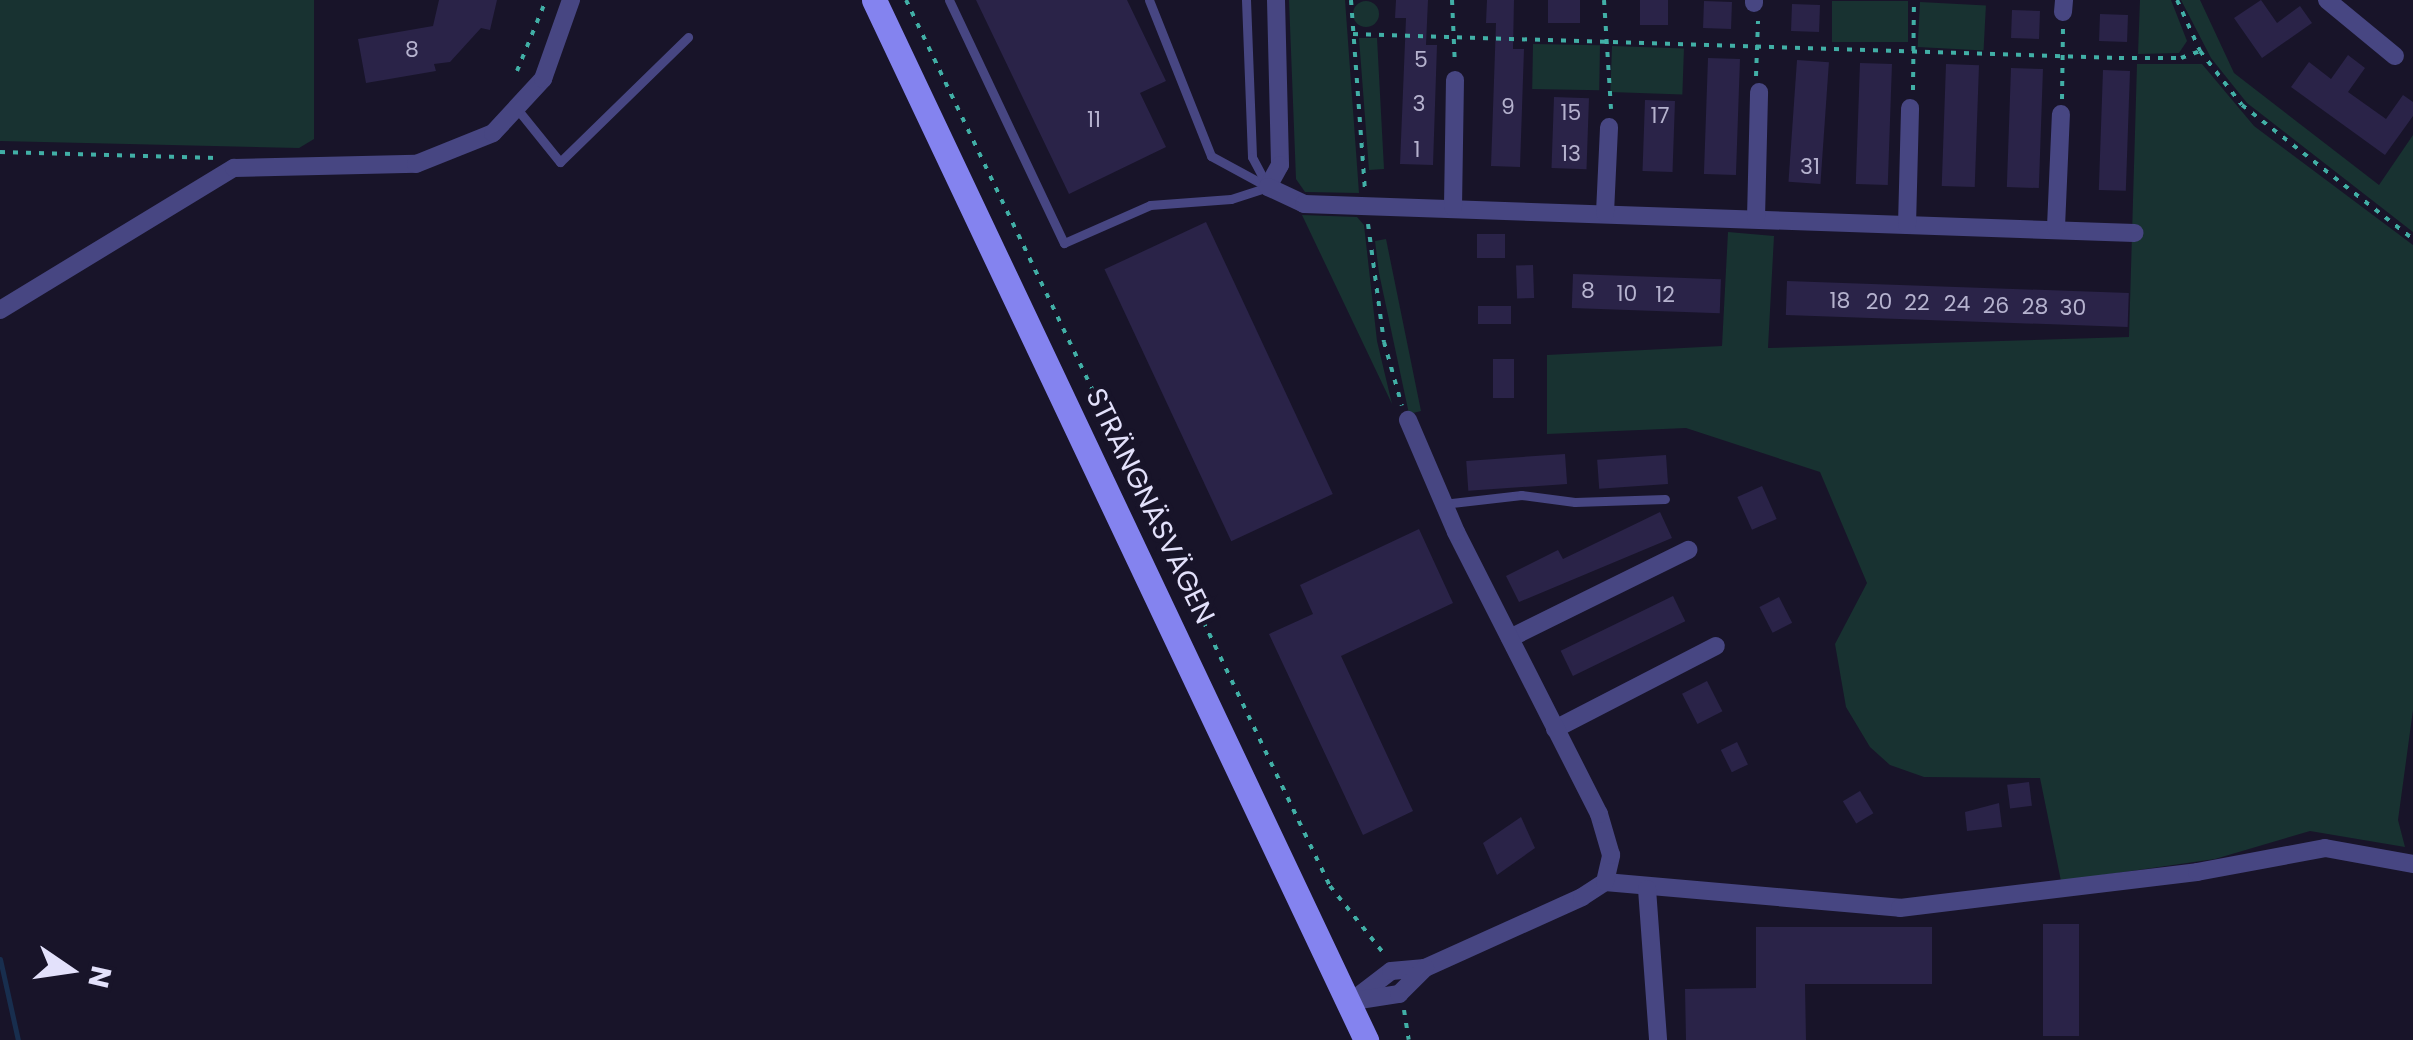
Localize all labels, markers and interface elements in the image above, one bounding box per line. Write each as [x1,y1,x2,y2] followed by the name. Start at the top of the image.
[405,37,419,63] house number: 8
[1414,47,1428,73] house number: 5
[1413,91,1425,117] house number: 3
[1501,94,1515,120] house number: 9
[1561,100,1581,126] house number: 15
[1650,103,1670,129] house number: 17
[1087,107,1101,133] house number: 11
[1413,137,1421,163] house number: 1
[1561,141,1581,167] house number: 13
[1800,154,1820,180] house number: 31
[1581,278,1595,304] house number: 8
[1617,281,1637,307] house number: 10
[1655,282,1675,308] house number: 12
[1830,288,1850,314] house number: 18
[1866,289,1892,315] house number: 20
[1904,290,1930,316] house number: 22
[1944,291,1970,317] house number: 24
[1983,293,2009,319] house number: 26
[2022,294,2048,320] house number: 28
[2060,295,2086,321] house number: 30
[1078,383,1222,629] street label: STRÄNGNÄSVÄGEN
[20,920,120,1020] north arrow
[78,962,121,992] text: N

